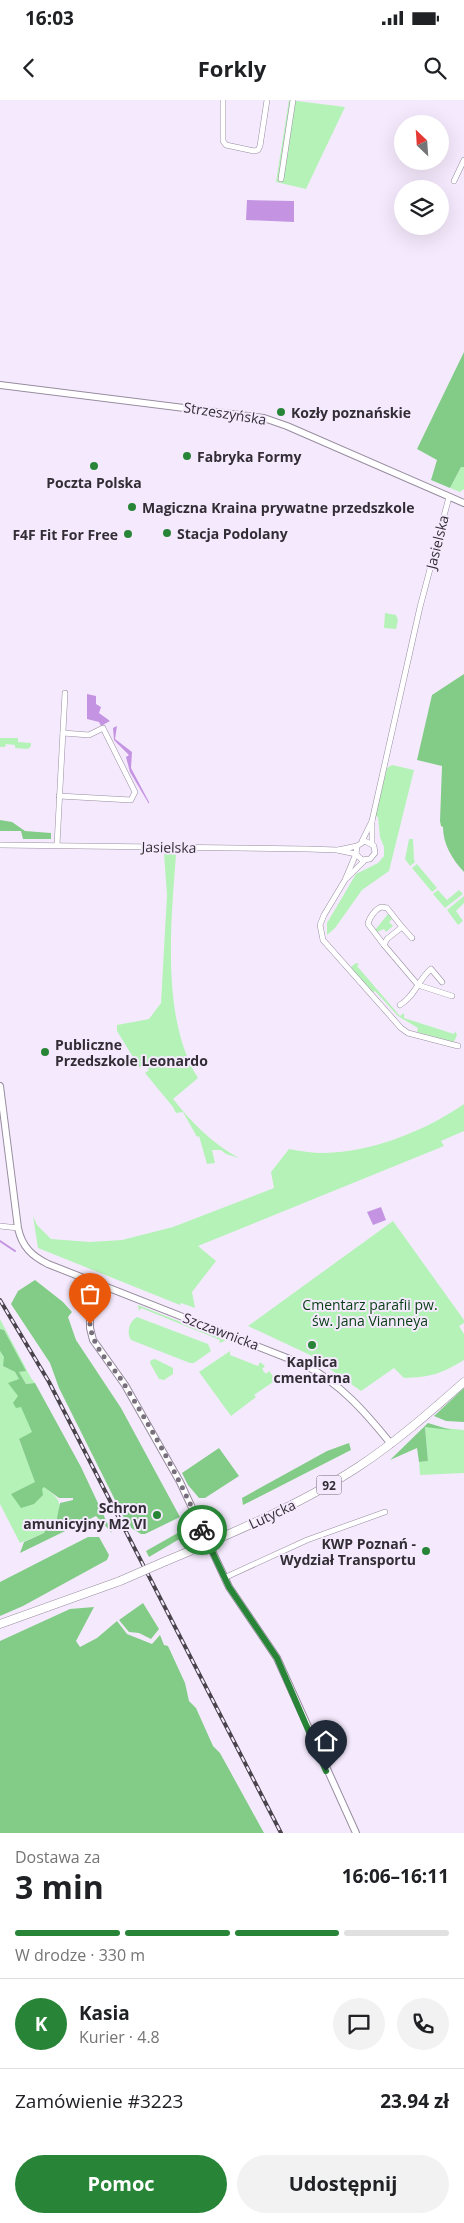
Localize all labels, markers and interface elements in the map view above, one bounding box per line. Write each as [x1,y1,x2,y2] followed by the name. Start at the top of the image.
[25,5,74,31] text: 16:03
[198,53,266,83] text: Forkly
[15,54,43,82] icon: back
[421,54,449,82] icon: search
[394,115,449,170] north arrow
[394,115,449,235] map controls
[394,180,449,235] button: layers
[182,397,268,429] street label: Strzeszyńska
[291,403,411,422] place label: Kozły poznańskie
[275,406,287,418] marker: Kozły poznańskie
[197,447,302,466] place label: Fabryka Formy
[181,450,193,462] marker: Fabryka Formy
[88,460,100,472] marker: Poczta Polska
[46,473,142,492] place label: Poczta Polska
[142,498,415,517] place label: Magiczna Kraina prywatne przedszkole
[126,501,138,513] marker: Magiczna Kraina prywatne przedszkole
[421,513,453,573] street label: Jasielska
[177,524,288,543] place label: Stacja Podolany
[12,525,118,544] place label: F4F Fit For Free
[161,527,173,539] marker: Stacja Podolany
[122,528,134,540] marker: F4F Fit For Free
[139,837,197,857] street label: Jasielska
[55,1035,208,1070] place label: Publiczne Przedszkole Leonardo
[39,1046,51,1058] marker: Publiczne Przedszkole Leonardo
[69,1273,111,1324] pin
[76,1280,104,1308] icon: bag
[302,1295,438,1330] park label: Cmentarz parafii pw. św. Jana Vianneya
[180,1308,262,1354] street label: Szczawnicka
[306,1339,318,1351] marker: Kaplica cmentarna
[274,1352,350,1387] place label: Kaplica cmentarna
[316,1476,342,1494] road number: 92
[245,1495,299,1533] street label: Lutycka
[23,1498,147,1533] place label: Schron amunicyjny M2 VI
[177,1505,227,1555] courier
[151,1509,163,1521] marker: Schron amunicyjny M2 VI
[188,1516,216,1544] icon: bike
[280,1534,416,1569] place label: KWP Poznań - Wydział Transportu
[420,1545,432,1557] marker: KWP Poznań - Wydział Transportu
[305,1720,347,1771] pin
[312,1727,340,1755] icon: home
[15,1846,100,1868] text: Dostawa za
[342,1863,449,1889] text: 16:06–16:11
[15,1865,104,1908] text: 3 min
[15,1944,145,1966] text: W drodze · 330 m
[333,1998,385,2050] button: chat
[397,1998,449,2050] button: phone
[79,2000,130,2026] text: Kasia
[35,2011,47,2037] text: K
[79,2026,160,2048] text: Kurier · 4.8
[15,2088,183,2114] text: Zamówienie #3223
[380,2088,449,2114] text: 23.94 zł
[15,2155,227,2213] button: Pomoc
[237,2155,449,2213] button: Udostępnij

